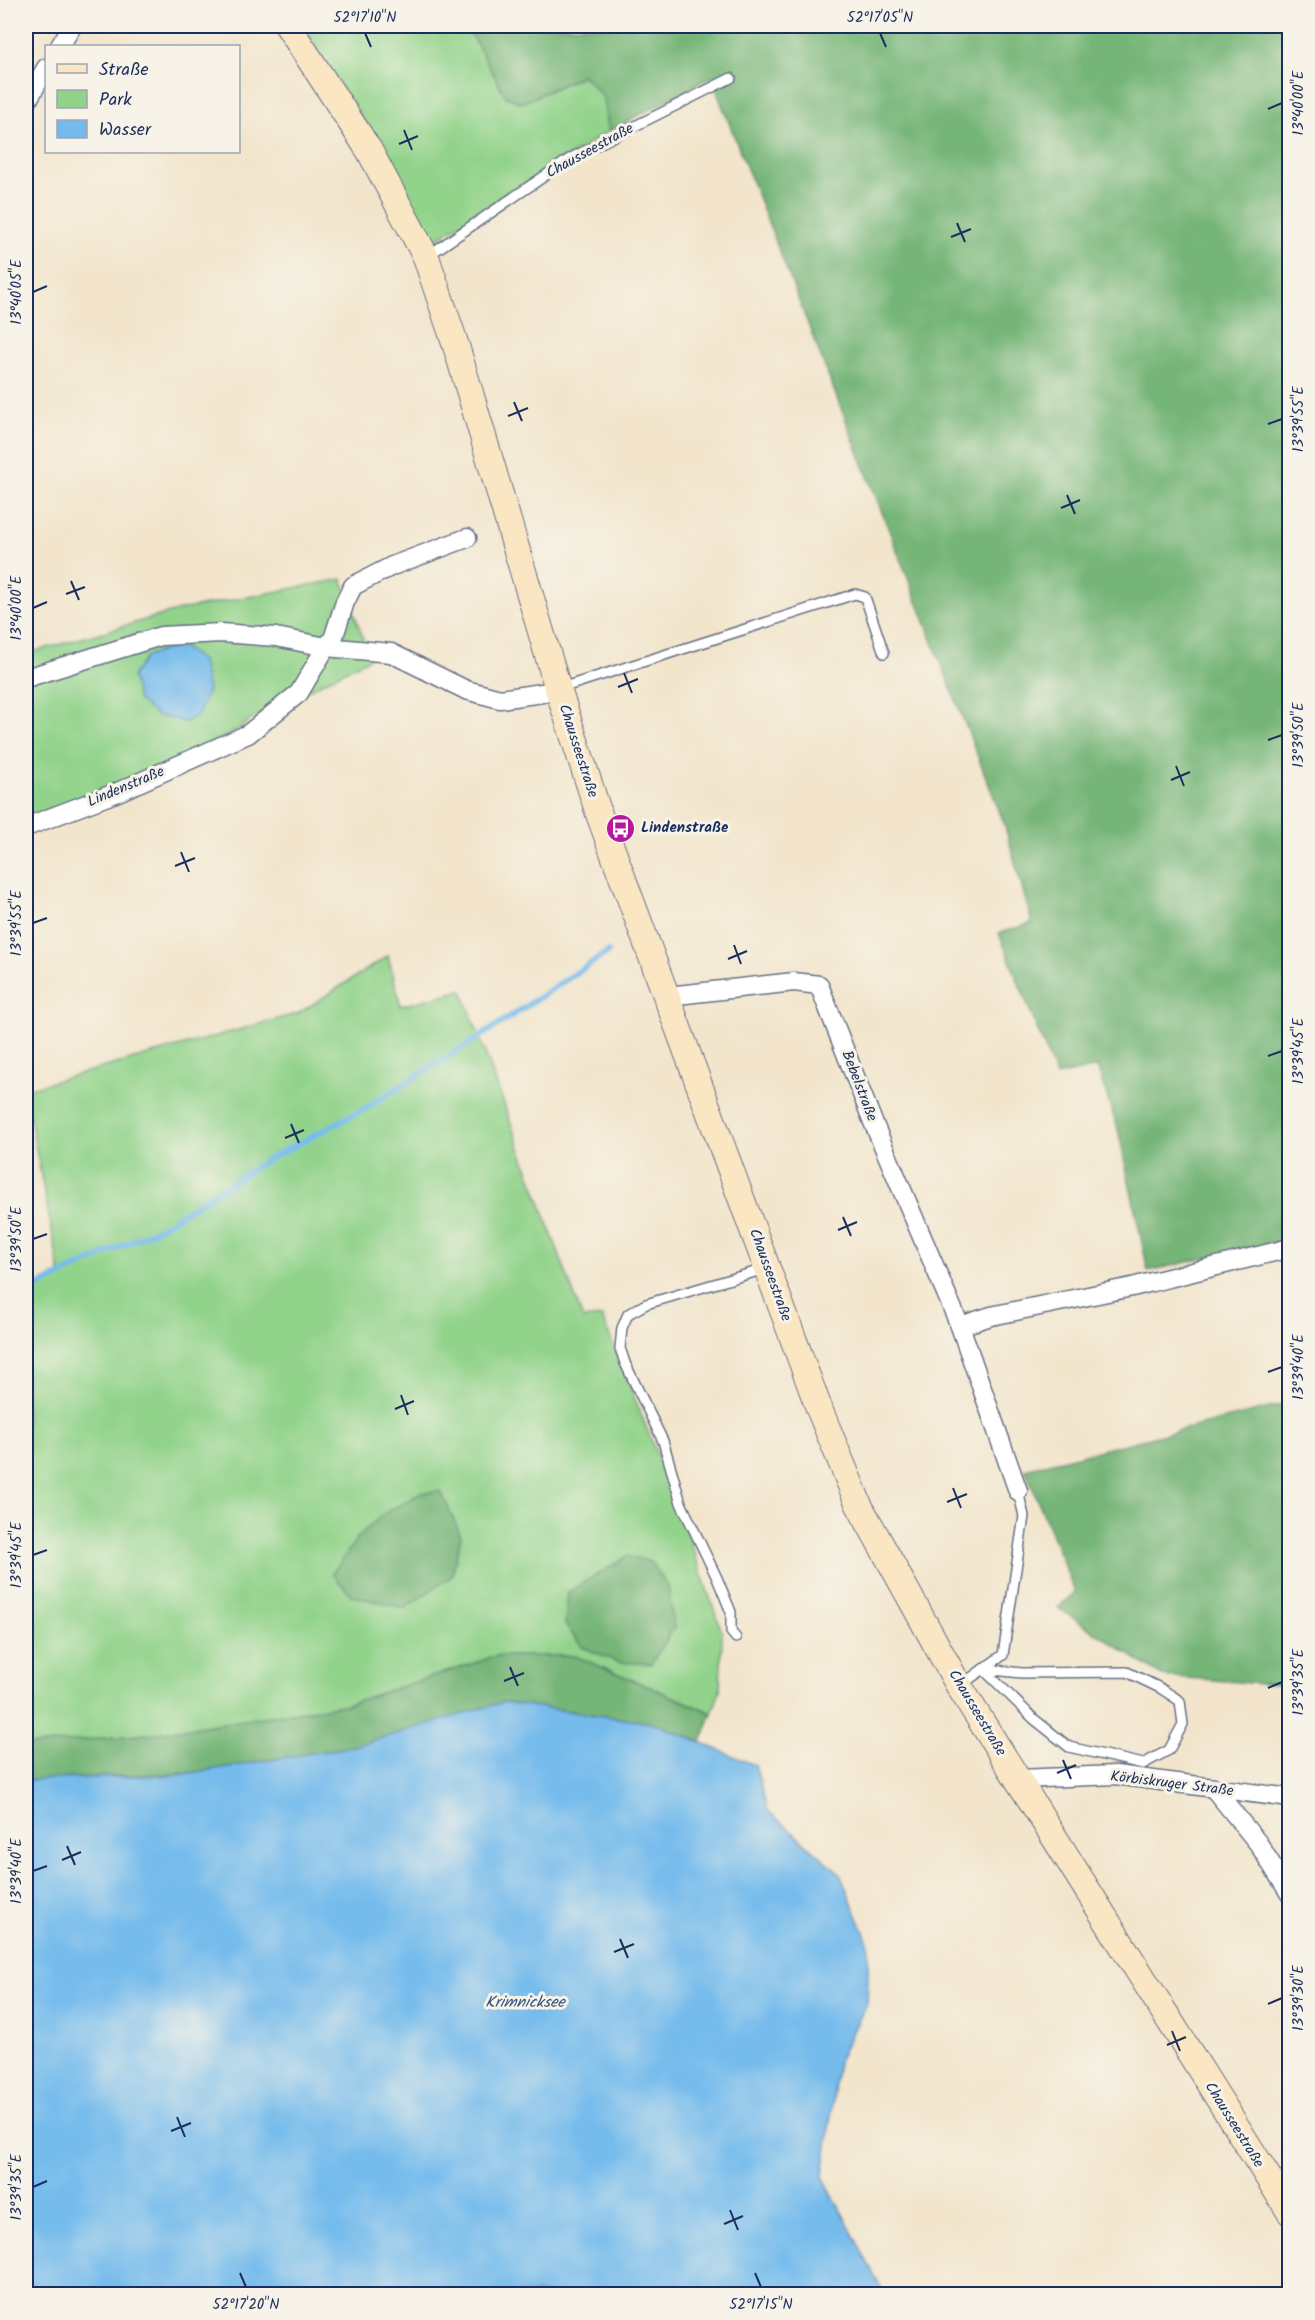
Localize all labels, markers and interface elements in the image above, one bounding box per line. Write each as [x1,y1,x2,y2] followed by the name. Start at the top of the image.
[334,6,397,30] text: 52°17'10"N
[847,6,913,30] text: 52°17'05"N
[45,45,240,153] legend
[99,56,149,85] text: Straße
[1287,69,1311,136] text: 13°40'00"E
[99,86,132,115] text: Park
[99,116,152,145] text: Wasser
[542,117,639,185] street label: Chausseestraße
[5,258,29,325] text: 13°40'05"E
[1287,385,1311,452] text: 13°39'55"E
[5,574,29,641] text: 13°40'00"E
[552,701,605,801] street label: Chausseestraße
[1287,701,1311,768] text: 13°39'50"E
[84,760,169,814] street label: Lindenstraße
[604,812,636,844] bus stop icon: Lindenstraße
[641,816,729,840] place label: Lindenstraße
[5,889,29,956] text: 13°39'55"E
[1287,1017,1311,1084] text: 13°39'45"E
[834,1047,884,1125] street label: Bebelstraße
[5,1205,29,1272] text: 13°39'50"E
[742,1225,798,1325] street label: Chausseestraße
[1287,1333,1311,1400] text: 13°39'40"E
[5,1521,29,1588] text: 13°39'45"E
[1287,1647,1311,1715] text: 13°39'35"E
[942,1665,1012,1761] street label: Chausseestraße
[1109,1765,1235,1803] street label: Körbiskruger Straße
[5,1837,29,1904] text: 13°39'40"E
[1287,1964,1311,2031] text: 13°39'30"E
[485,1990,567,2015] water label: Krimnicksee
[1198,2077,1270,2173] street label: Chausseestraße
[5,2152,29,2220] text: 13°39'35"E
[213,2293,280,2317] text: 52°17'20"N
[729,2293,793,2317] text: 52°17'15"N

